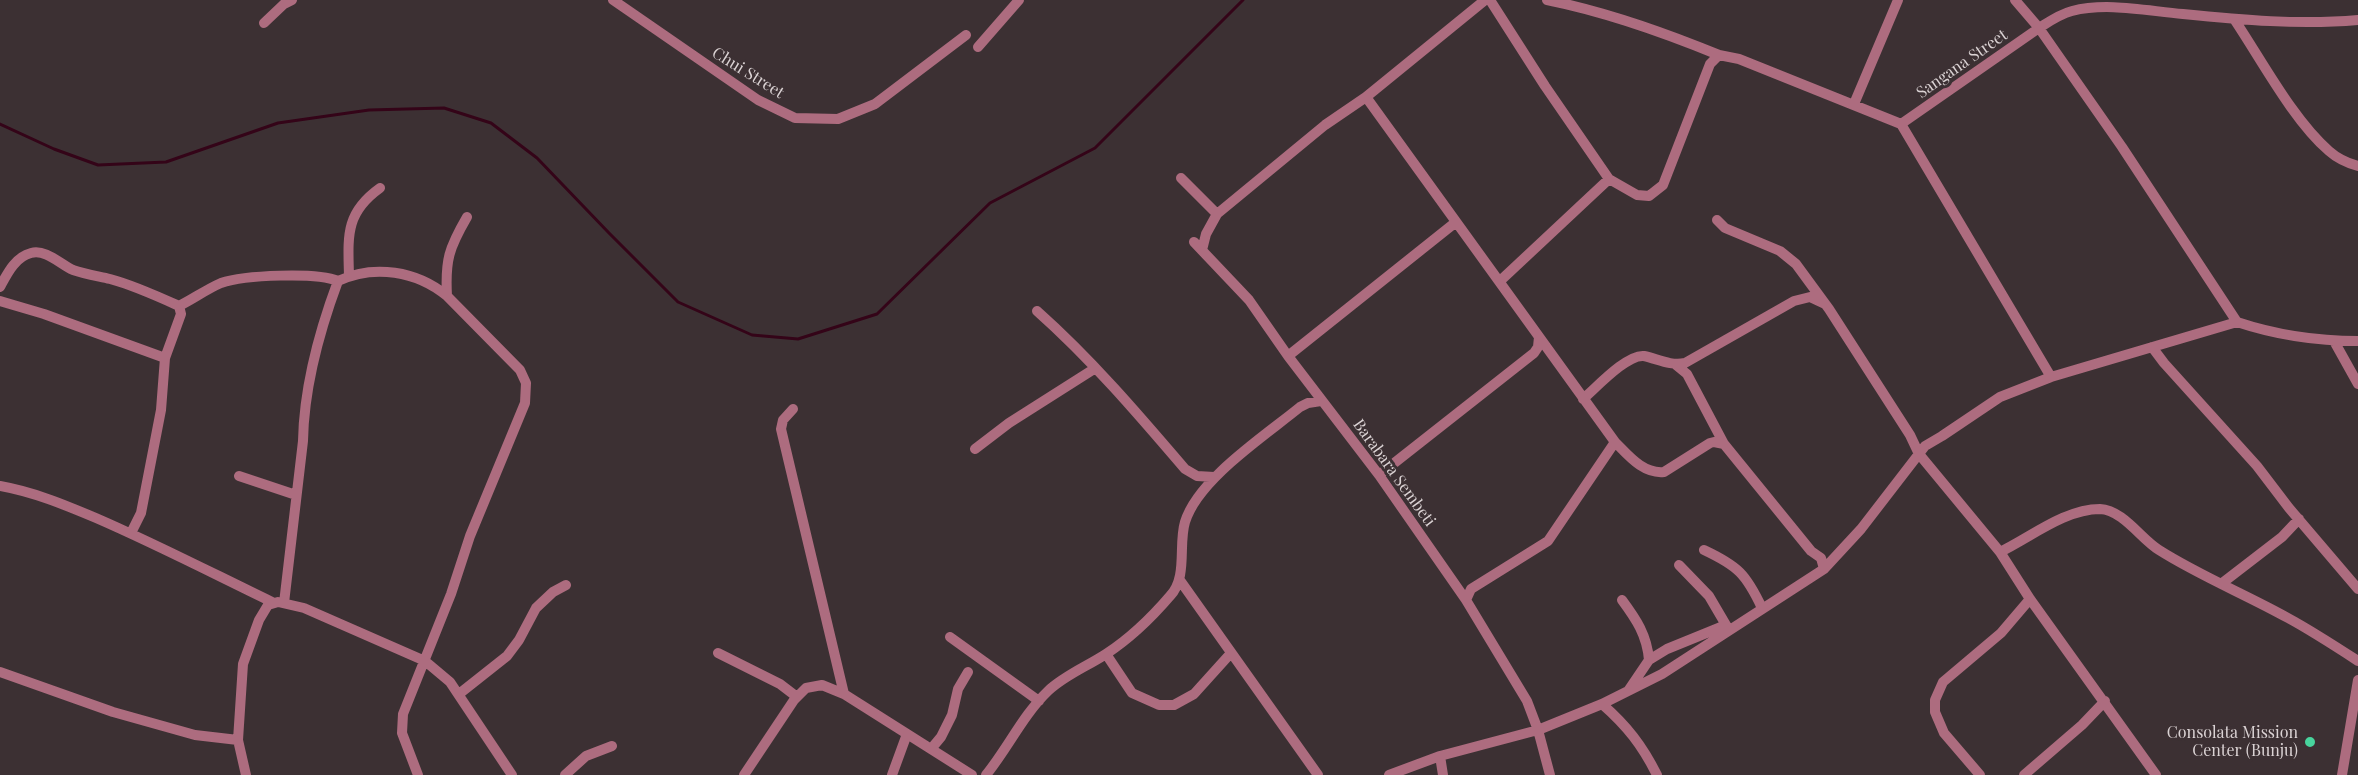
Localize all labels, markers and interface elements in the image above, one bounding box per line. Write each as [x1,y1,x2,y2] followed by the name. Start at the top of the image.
[1913,26,2011,102] street label: Sangana Street
[708,43,788,103] street label: Chui Street
[1349,416,1439,530] street label: Barabara Sembeti
[2167,723,2298,761] place label: Consolata Mission Center (Bunju)
[2303,735,2317,749] marker: Consolata Mission Center (Bunju)

